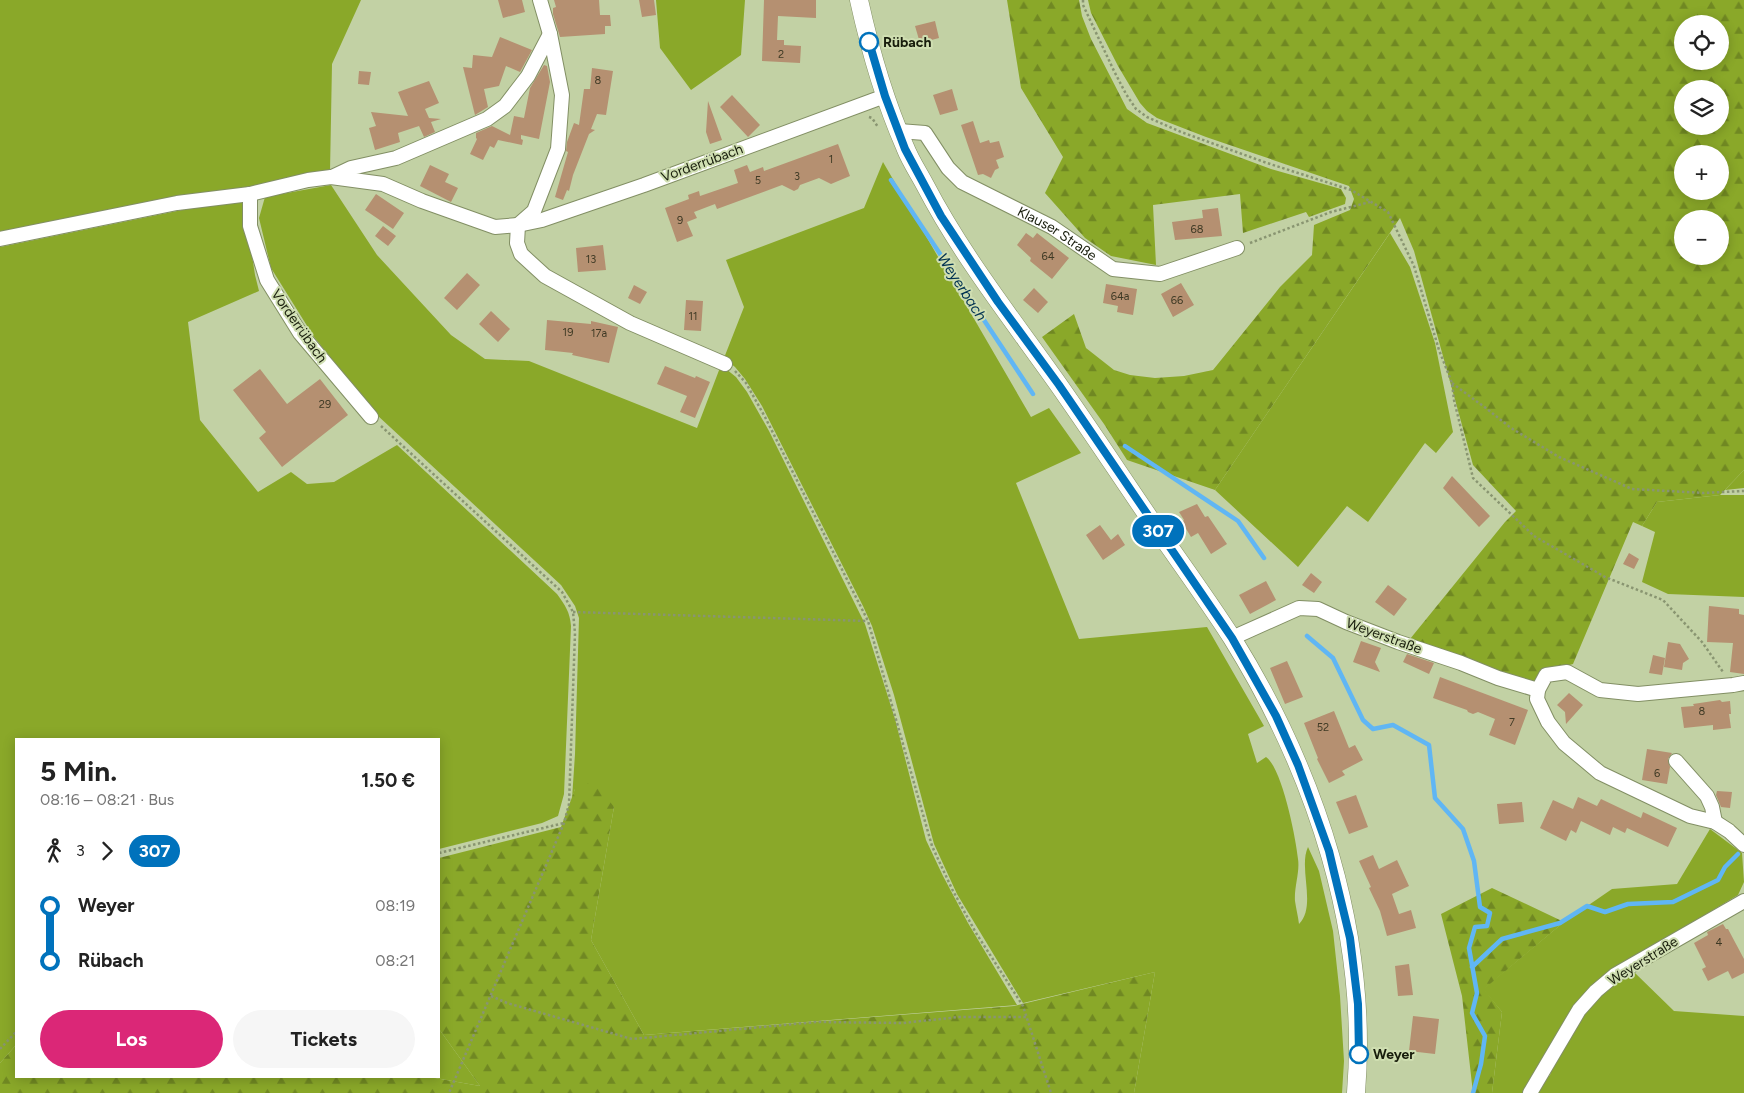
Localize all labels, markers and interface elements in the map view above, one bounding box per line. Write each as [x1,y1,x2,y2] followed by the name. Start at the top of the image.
[1674,15,1729,265] map controls
[1674,15,1729,70] button: locate
[859,32,879,52] marker: Rübach
[883,34,931,51] place label: Rübach
[778,48,784,61] house number: 2
[595,74,602,87] house number: 8
[1674,80,1729,135] button: layers
[659,140,745,186] street label: Vorderrübach
[1674,145,1729,200] button: +
[829,153,833,166] house number: 1
[794,170,800,183] house number: 3
[755,174,761,187] house number: 5
[1015,203,1101,264] street label: Klauser Straße
[1674,210,1729,265] button: −
[677,214,683,227] house number: 9
[1191,223,1204,236] house number: 68
[933,250,991,324] water label: Weyerbach
[1041,250,1055,263] house number: 64
[586,253,596,266] house number: 13
[267,286,331,366] street label: Vorderrübach
[1111,290,1129,303] house number: 64a
[1171,294,1183,307] house number: 66
[688,310,698,323] house number: 11
[563,326,573,339] house number: 19
[591,327,607,340] house number: 17a
[319,398,331,411] house number: 29
[1129,515,1187,547] line badge: 307
[1142,520,1174,542] text: 307
[1344,614,1424,658] street label: Weyerstraße
[1699,705,1706,718] house number: 8
[1509,716,1515,729] house number: 7
[1317,721,1329,734] house number: 52
[40,754,117,788] text: 5 Min.
[1654,767,1660,780] house number: 6
[361,769,415,792] text: 1.50 €
[40,790,174,809] text: 08:16 – 08:21 · Bus
[40,837,68,865] icon: walk
[93,837,121,865] icon: forward
[139,840,170,862] text: 307
[76,841,85,860] text: 3
[78,894,134,917] text: Weyer
[375,896,415,915] text: 08:19
[1605,933,1681,989] street label: Weyerstraße
[1716,936,1723,949] house number: 4
[78,949,144,972] text: Rübach
[375,951,415,970] text: 08:21
[40,1010,223,1068] button: Los
[233,1010,415,1068] button: Tickets
[1349,1044,1369,1064] marker: Weyer
[1373,1046,1415,1063] place label: Weyer

